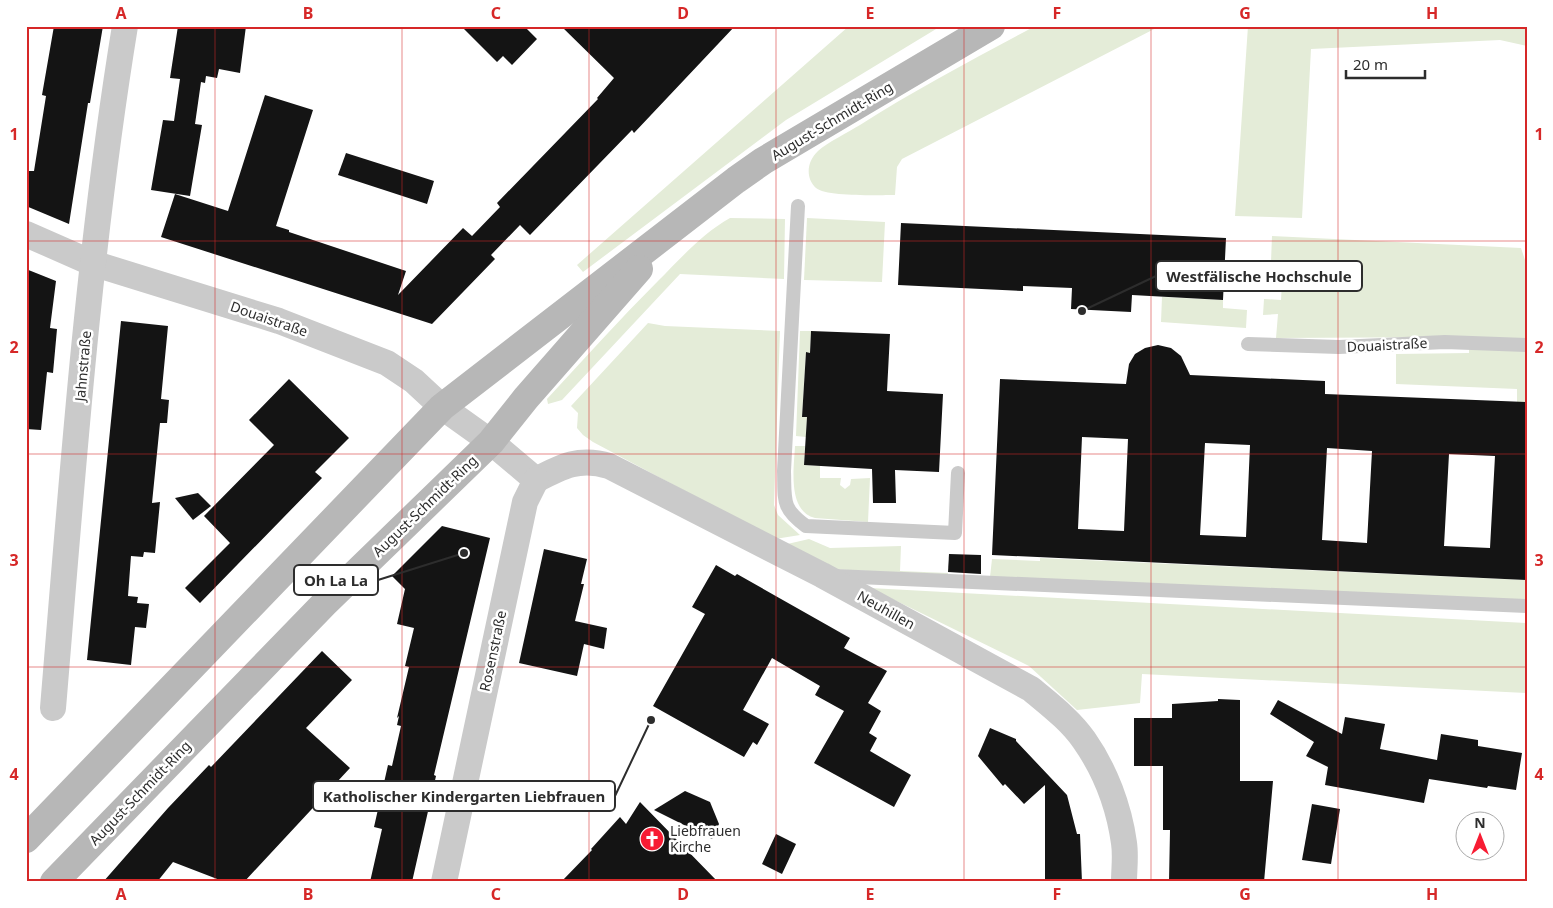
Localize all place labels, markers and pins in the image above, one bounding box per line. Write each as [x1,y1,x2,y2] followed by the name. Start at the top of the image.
[1156,261,1362,291] callout: Westfälische Hochschule
[294,565,378,595] callout: Oh La La
[313,781,615,811] callout: Katholischer Kindergarten Liebfrauen
[670,821,741,856] place label: Liebfrauen Kirche
[639,826,665,852] church icon: Liebfrauen Kirche

